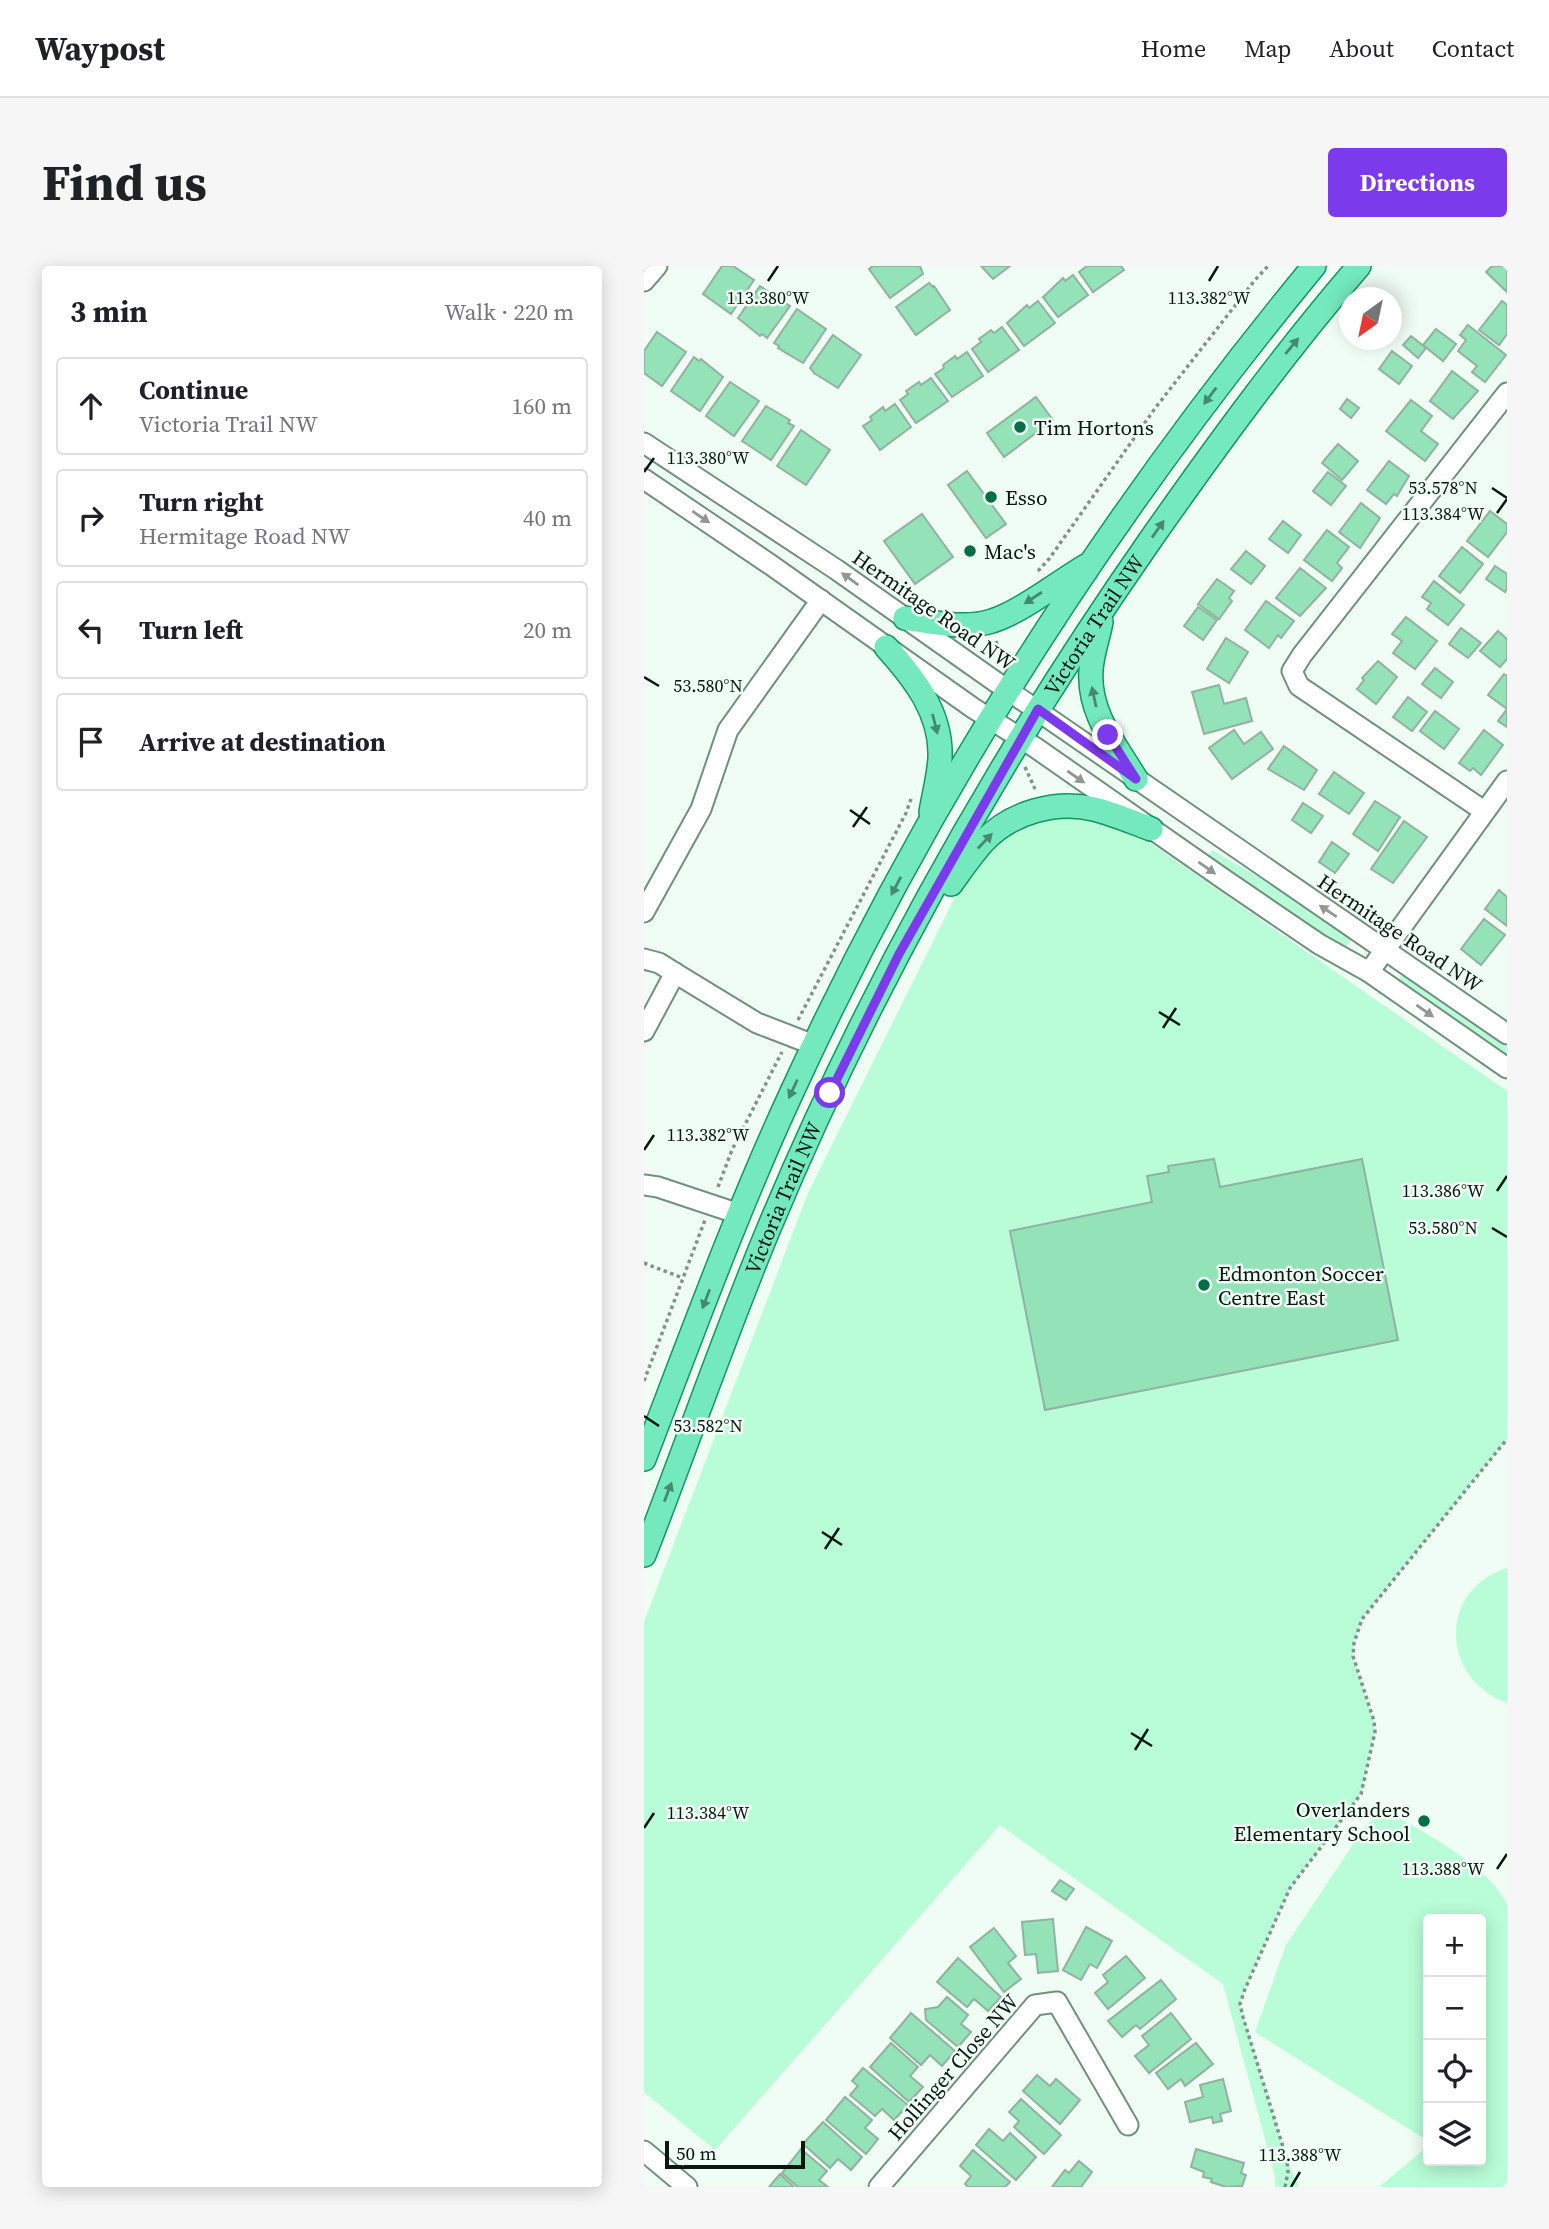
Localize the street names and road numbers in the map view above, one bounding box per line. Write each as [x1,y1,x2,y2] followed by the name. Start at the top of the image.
[847,543,1022,678] street label: Hermitage Road NW
[1036,548,1151,701] street label: Victoria Trail NW
[1312,867,1489,999] street label: Hermitage Road NW
[737,1116,828,1279] street label: Victoria Trail NW
[881,1987,1025,2147] street label: Hollinger Close NW

